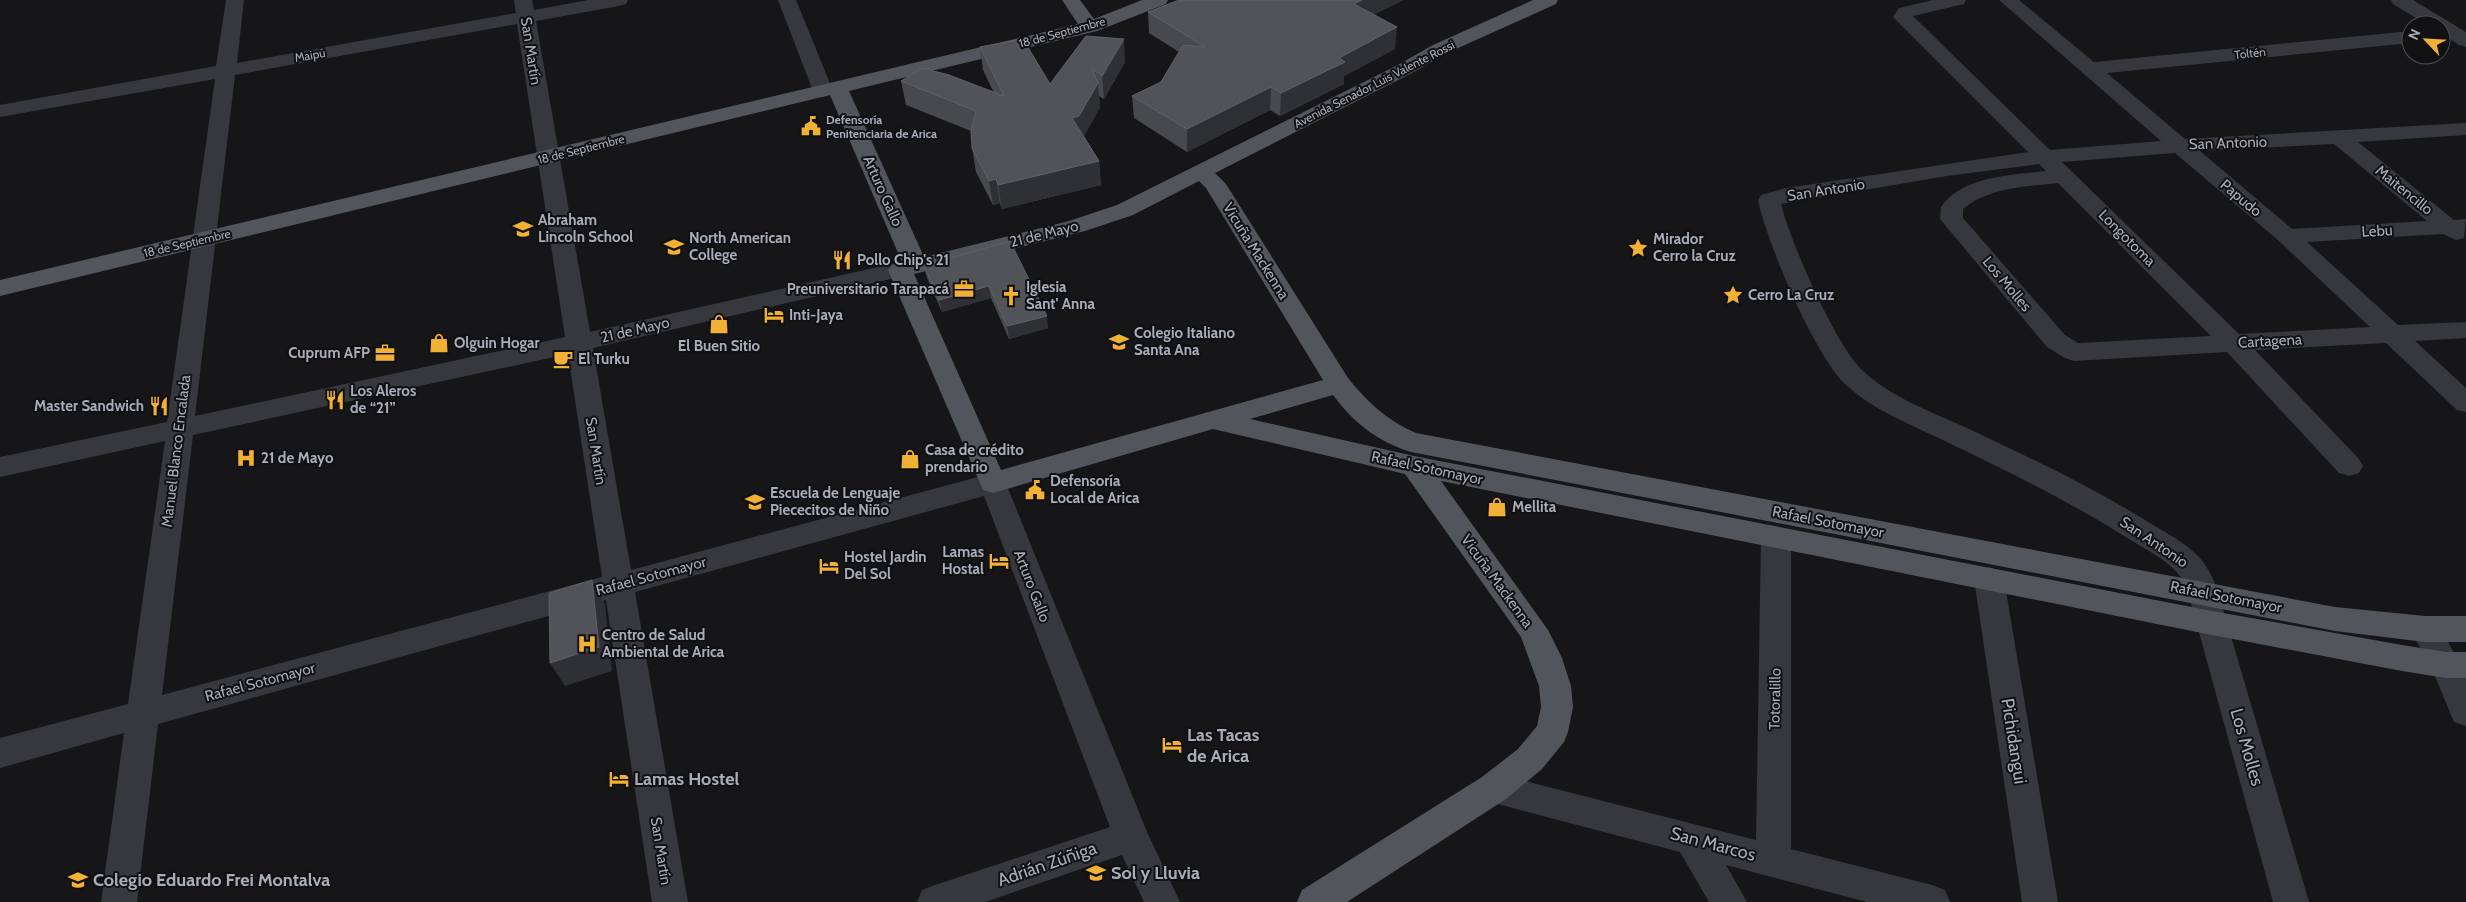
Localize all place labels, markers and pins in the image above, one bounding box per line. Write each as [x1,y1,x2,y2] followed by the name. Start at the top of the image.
[826,112,937,141] place label: Defensoría Penitenciaria de Arica
[800,115,822,137] public building icon: Defensoría Penitenciaria de Arica
[538,211,633,246] place label: Abraham Lincoln School
[512,218,534,240] school or university icon: Abraham Lincoln School
[689,229,791,264] place label: North American College
[1653,230,1736,265] place label: Mirador Cerro la Cruz
[663,236,685,258] school or university icon: North American College
[1627,237,1649,259] place icon: Mirador Cerro la Cruz
[831,249,853,271] restaurant icon: Pollo Chip's 21
[857,251,949,269] place label: Pollo Chip's 21
[953,278,975,300] office icon: Preuniversitario Tarapacá
[1026,278,1096,313] place label: Iglesia Sant' Anna
[787,280,950,298] place label: Preuniversitario Tarapacá
[1722,284,1744,306] place icon: Cerro La Cruz
[1000,285,1022,307] church icon: Iglesia Sant' Anna
[1748,286,1834,304] place label: Cerro La Cruz
[763,304,785,326] hotel icon: Inti-Jaya
[789,306,844,324] place label: Inti-Jaya
[708,313,730,335] shop icon: El Buen Sitio
[1134,324,1235,359] place label: Colegio Italiano Santa Ana
[1108,331,1130,353] school or university icon: Colegio Italiano Santa Ana
[428,332,450,354] shop icon: Olguin Hogar
[454,334,540,352] place label: Olguin Hogar
[678,337,761,355] place label: El Buen Sitio
[374,342,396,364] office icon: Cuprum AFP
[288,344,370,362] place label: Cuprum AFP
[552,348,574,370] cafe icon: El Turku
[578,350,630,368] place label: El Turku
[350,382,416,417] place label: Los Aleros de “21”
[324,389,346,411] restaurant icon: Los Aleros de “21”
[148,395,170,417] restaurant icon: Master Sandwich
[34,397,144,415] place label: Master Sandwich
[925,441,1024,476] place label: Casa de crédito prendario
[235,447,257,469] hospital icon: 21 de Mayo
[899,448,921,470] shop icon: Casa de crédito prendario
[261,449,334,467] place label: 21 de Mayo
[1050,472,1140,507] place label: Defensoría Local de Arica
[1024,479,1046,501] public building icon: Defensoría Local de Arica
[770,484,900,519] place label: Escuela de Lenguaje Piececitos de Niño
[744,491,766,513] school or university icon: Escuela de Lenguaje Piececitos de Niño
[1486,496,1508,518] shop icon: Mellita
[1512,498,1557,516] place label: Mellita
[942,543,984,578] place label: Lamas Hostal
[844,548,927,583] place label: Hostel Jardin Del Sol
[988,550,1010,572] hotel icon: Lamas Hostal
[818,555,840,577] hotel icon: Hostel Jardin Del Sol
[602,626,725,661] place label: Centro de Salud Ambiental de Arica
[576,633,598,655] hospital icon: Centro de Salud Ambiental de Arica
[1187,724,1260,767] place label: Las Tacas de Arica
[1161,734,1183,756] hotel icon: Las Tacas de Arica
[608,768,630,790] hotel icon: Lamas Hostel
[634,768,739,790] place label: Lamas Hostel
[1085,862,1107,884] school or university icon: Sol y Lluvia
[1111,862,1200,884] place label: Sol y Lluvia
[67,869,89,891] school or university icon: Colegio Eduardo Frei Montalva
[93,869,330,891] place label: Colegio Eduardo Frei Montalva

